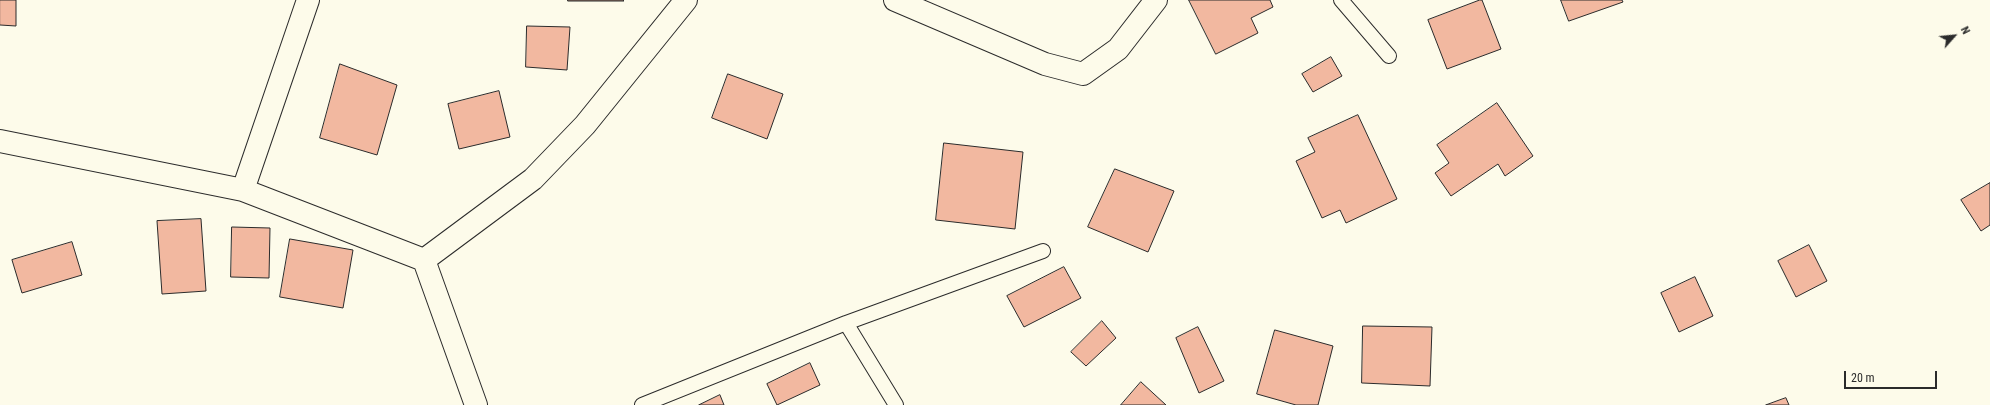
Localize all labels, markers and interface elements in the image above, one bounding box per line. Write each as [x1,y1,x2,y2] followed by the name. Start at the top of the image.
[1934,16,1974,56] north arrow
[1958,24,1972,36] text: N
[1846,363,1939,389] scale bar
[1851,371,1875,385] text: 20 m

